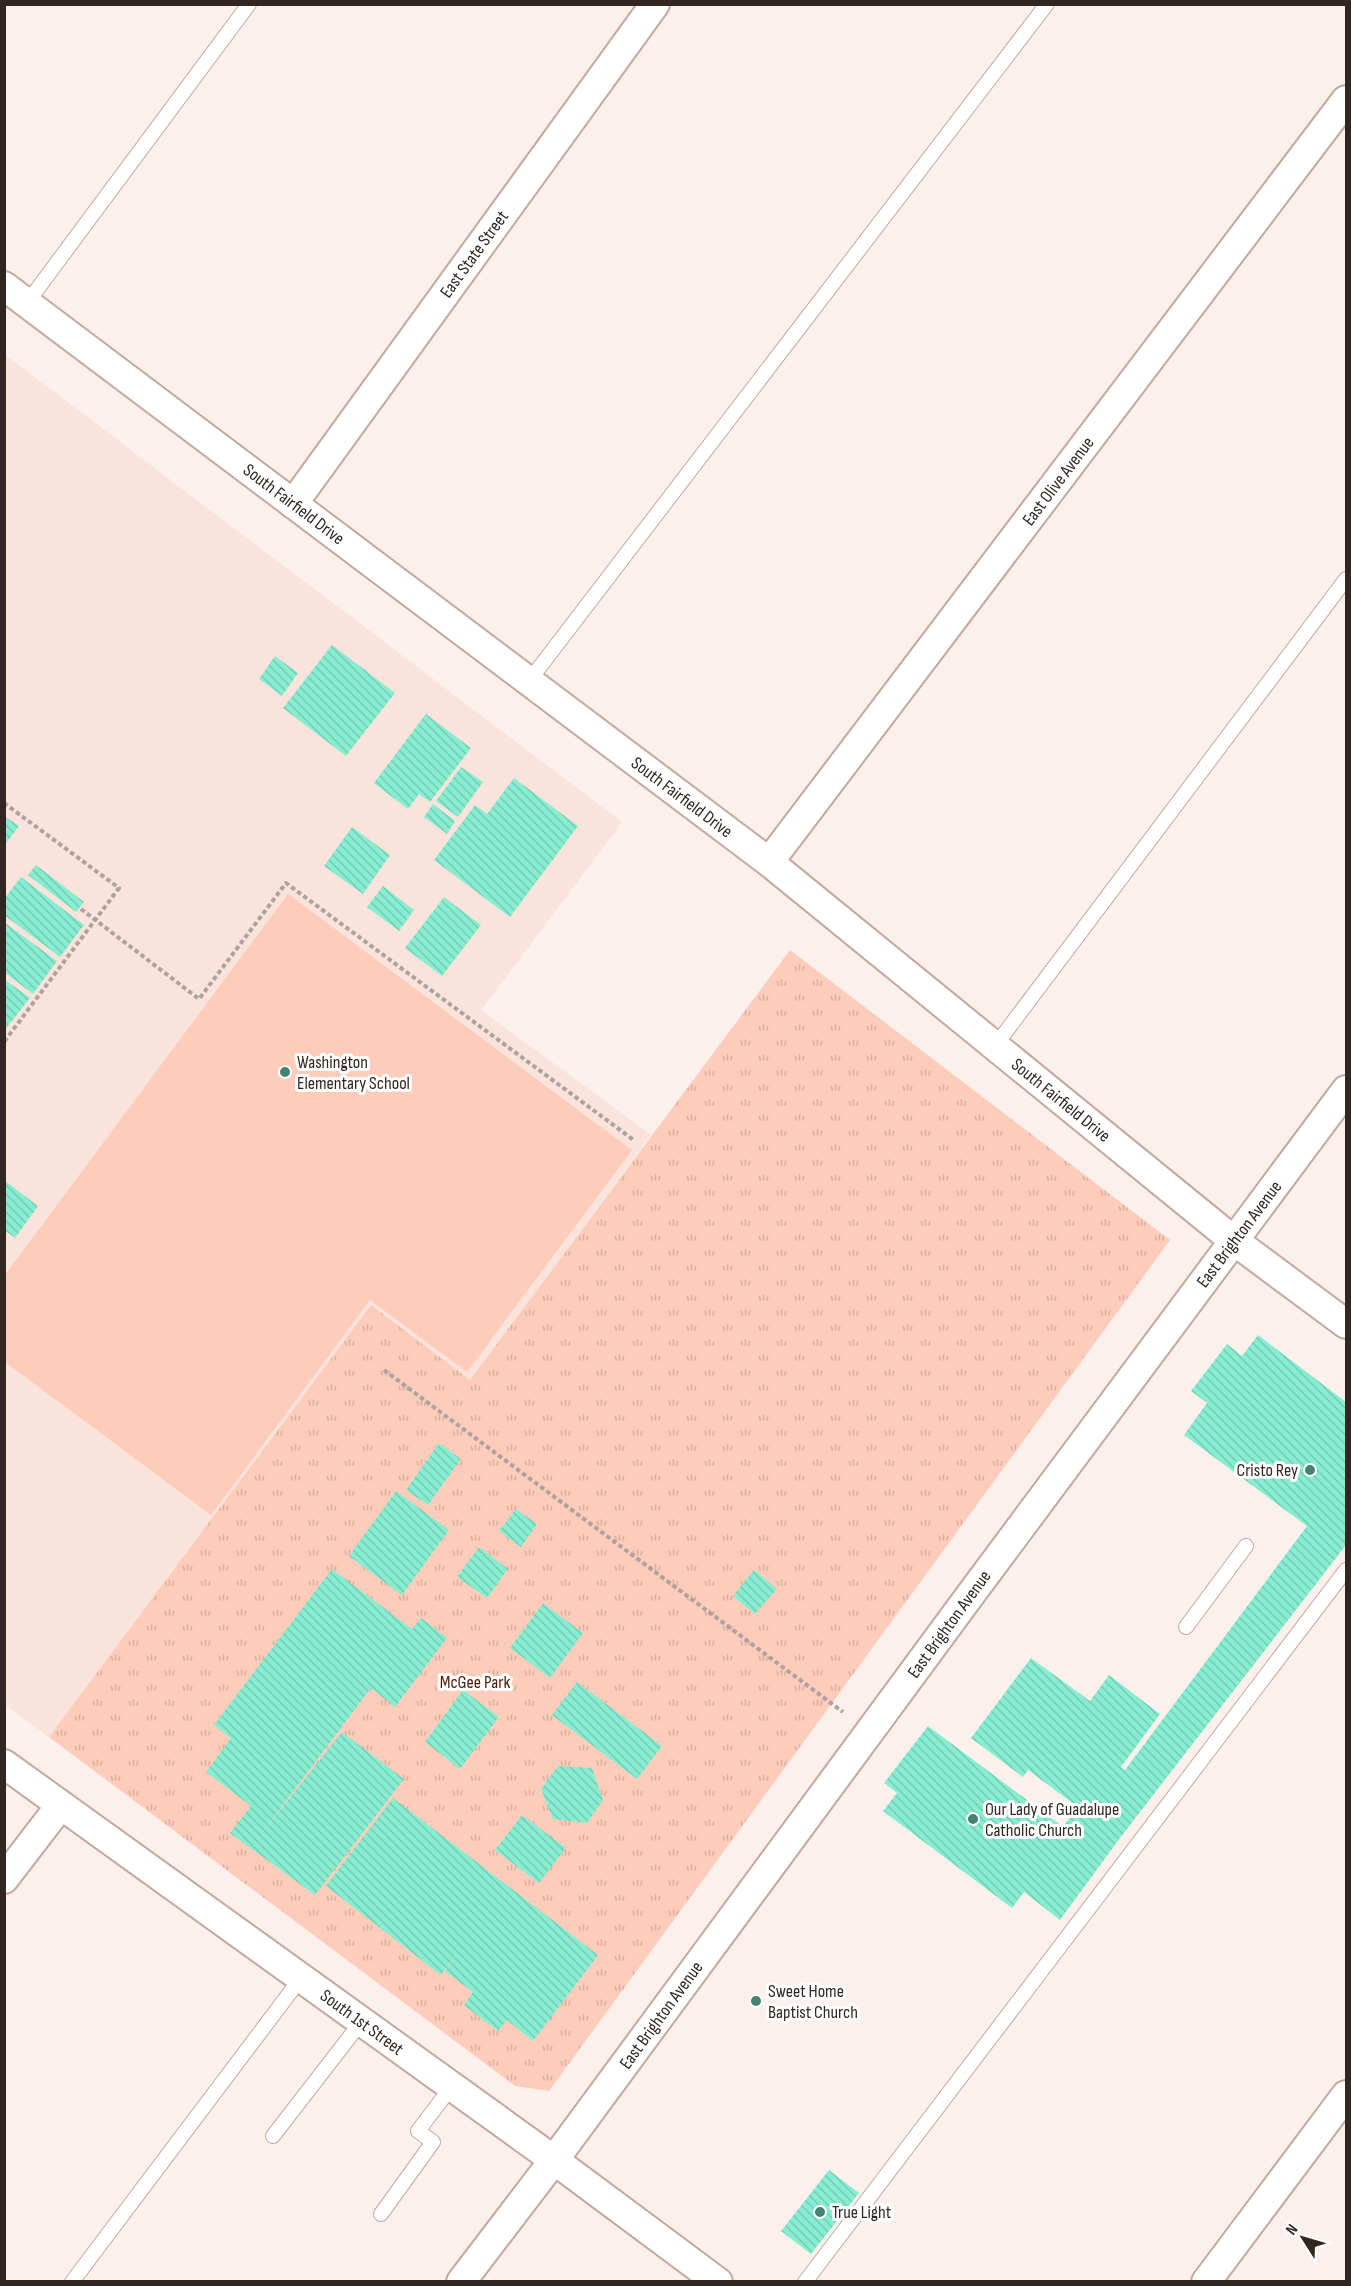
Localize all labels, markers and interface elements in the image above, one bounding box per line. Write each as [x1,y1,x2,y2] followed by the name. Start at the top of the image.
[436,206,513,302] street label: East State Street
[1018,433,1099,530] street label: East Olive Avenue
[239,460,348,549] street label: South Fairfield Drive
[627,753,736,842] street label: South Fairfield Drive
[297,1052,410,1094] place label: Washington Elementary School
[1007,1054,1114,1147] street label: South Fairfield Drive
[278,1065,292,1079] marker: Washington Elementary School
[1193,1177,1286,1292] street label: East Brighton Avenue
[1237,1460,1298,1481] place label: Cristo Rey
[1303,1463,1317,1477] marker: Cristo Rey
[903,1566,995,1682] street label: East Brighton Avenue
[440,1672,510,1693] park label: McGee Park
[985,1799,1119,1841] place label: Our Lady of Guadalupe Catholic Church
[966,1812,980,1826] marker: Our Lady of Guadalupe Catholic Church
[615,1957,707,2073] street label: East Brighton Avenue
[768,1981,858,2023] place label: Sweet Home Baptist Church
[316,1985,408,2060] street label: South 1st Street
[749,1994,763,2008] marker: Sweet Home Baptist Church
[832,2202,892,2223] place label: True Light
[813,2205,827,2219] marker: True Light
[1273,2208,1333,2268] north arrow
[1282,2221,1302,2239] text: N

